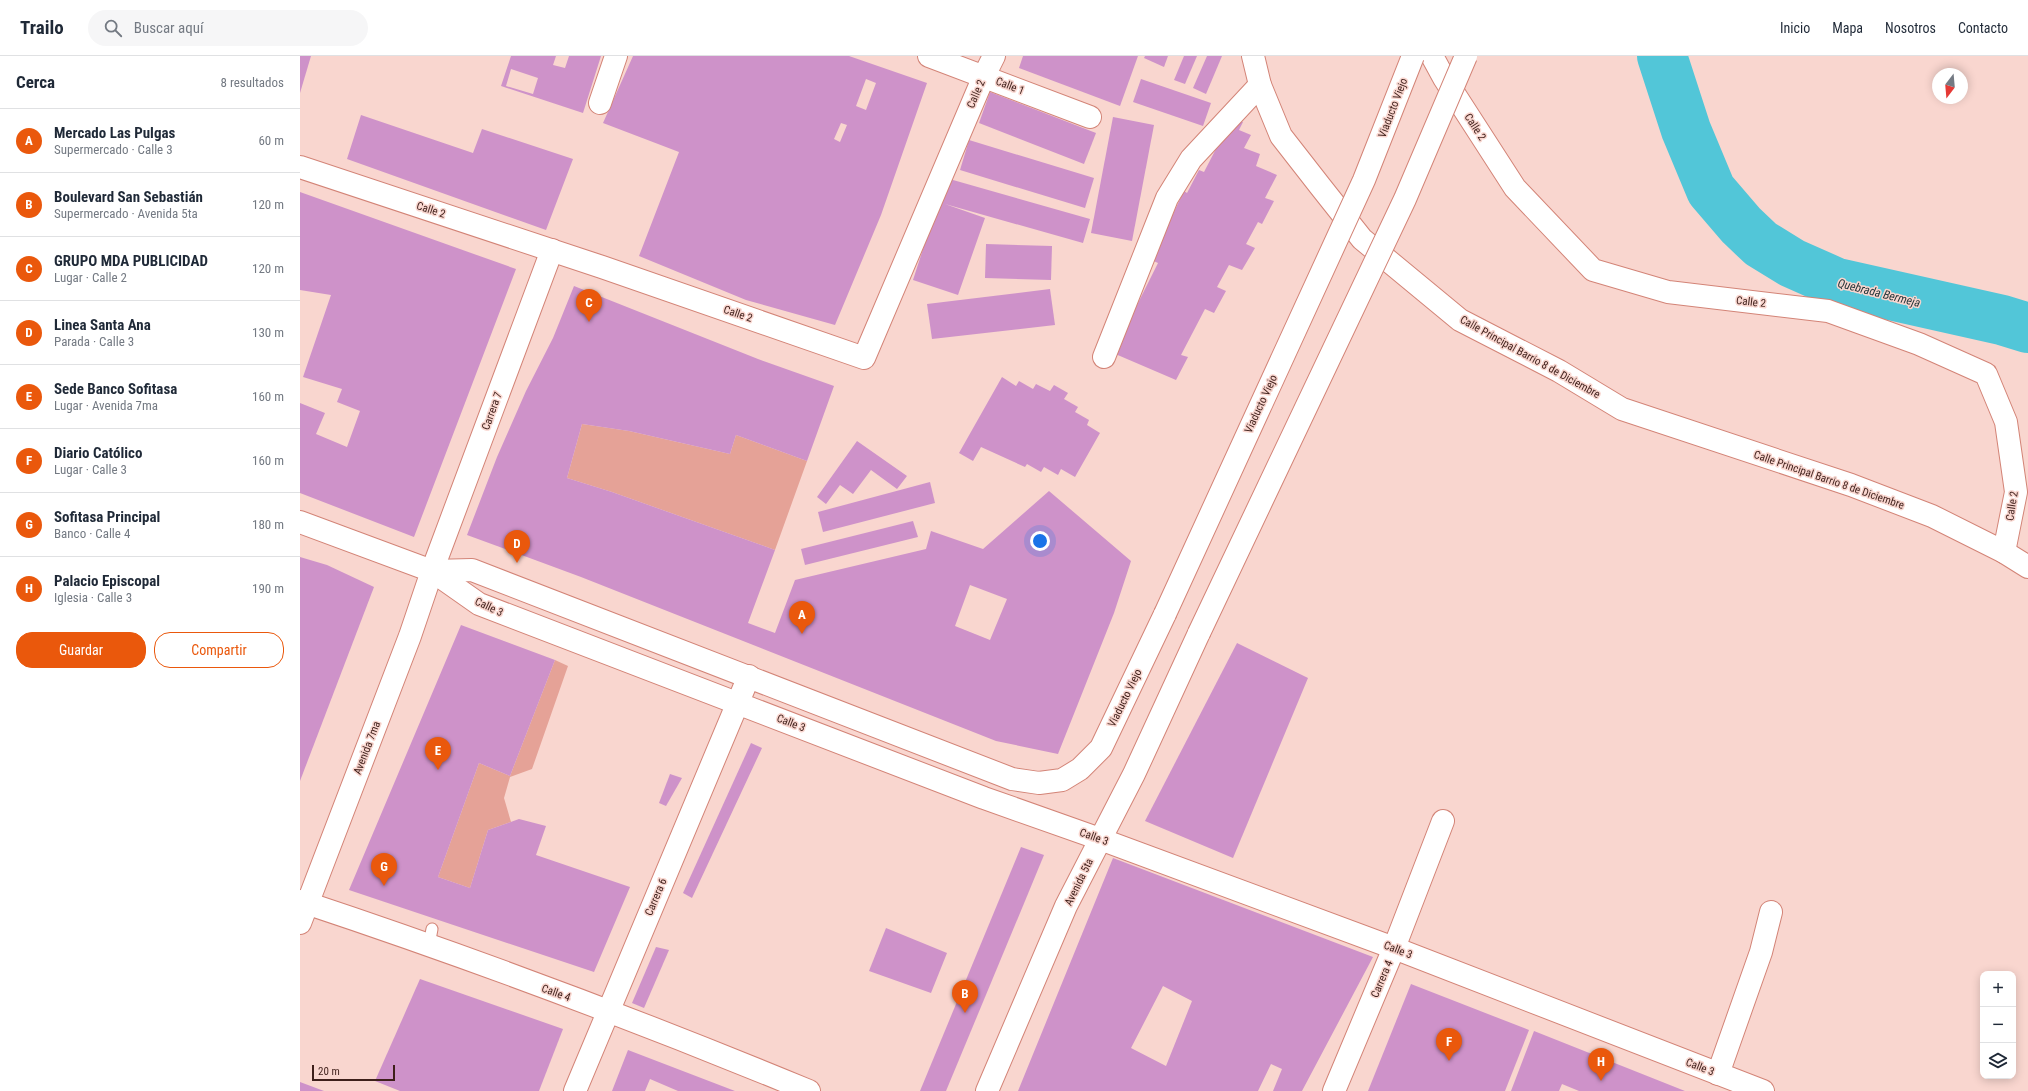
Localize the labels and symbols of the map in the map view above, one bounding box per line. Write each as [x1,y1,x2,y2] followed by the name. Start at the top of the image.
[1932,68,1968,104] north arrow
[994,75,1026,97] street label: Calle 1
[1376,76,1410,140] street label: Viaducto Viejo
[964,78,988,110] street label: Calle 2
[1461,111,1489,143] street label: Calle 2
[415,199,447,221] street label: Calle 2
[1836,276,1922,310] water label: Quebrada Bermeja
[576,289,602,322] pin: C
[1735,294,1767,310] street label: Calle 2
[722,303,754,325] street label: Calle 2
[1458,313,1602,401] street label: Calle Principal Barrio 8 de Diciembre
[1242,372,1280,435] street label: Viaducto Viejo
[479,390,505,432] street label: Carrera 7
[1752,448,1906,512] street label: Calle Principal Barrio 8 de Diciembre
[2003,490,2021,522] street label: Calle 2
[504,530,530,563] pin: D
[1030,531,1050,551] your location
[473,595,505,619] street label: Calle 3
[789,601,815,634] pin: A
[1105,666,1145,729] street label: Viaducto Viejo
[775,712,807,734] street label: Calle 3
[351,720,383,776] street label: Avenida 7ma
[425,737,451,770] pin: E
[1078,826,1110,848] street label: Calle 3
[371,853,397,886] pin: G
[1062,856,1096,908] street label: Avenida 5ta
[642,876,670,918] street label: Carrera 6
[1382,939,1414,961] street label: Calle 3
[1368,958,1396,1000] street label: Carrera 4
[952,980,978,1013] pin: B
[540,982,573,1004] street label: Calle 4
[1436,1028,1462,1061] pin: F
[1588,1048,1614,1081] pin: H
[1684,1056,1716,1078] street label: Calle 3
[312,1063,395,1082] scale bar

